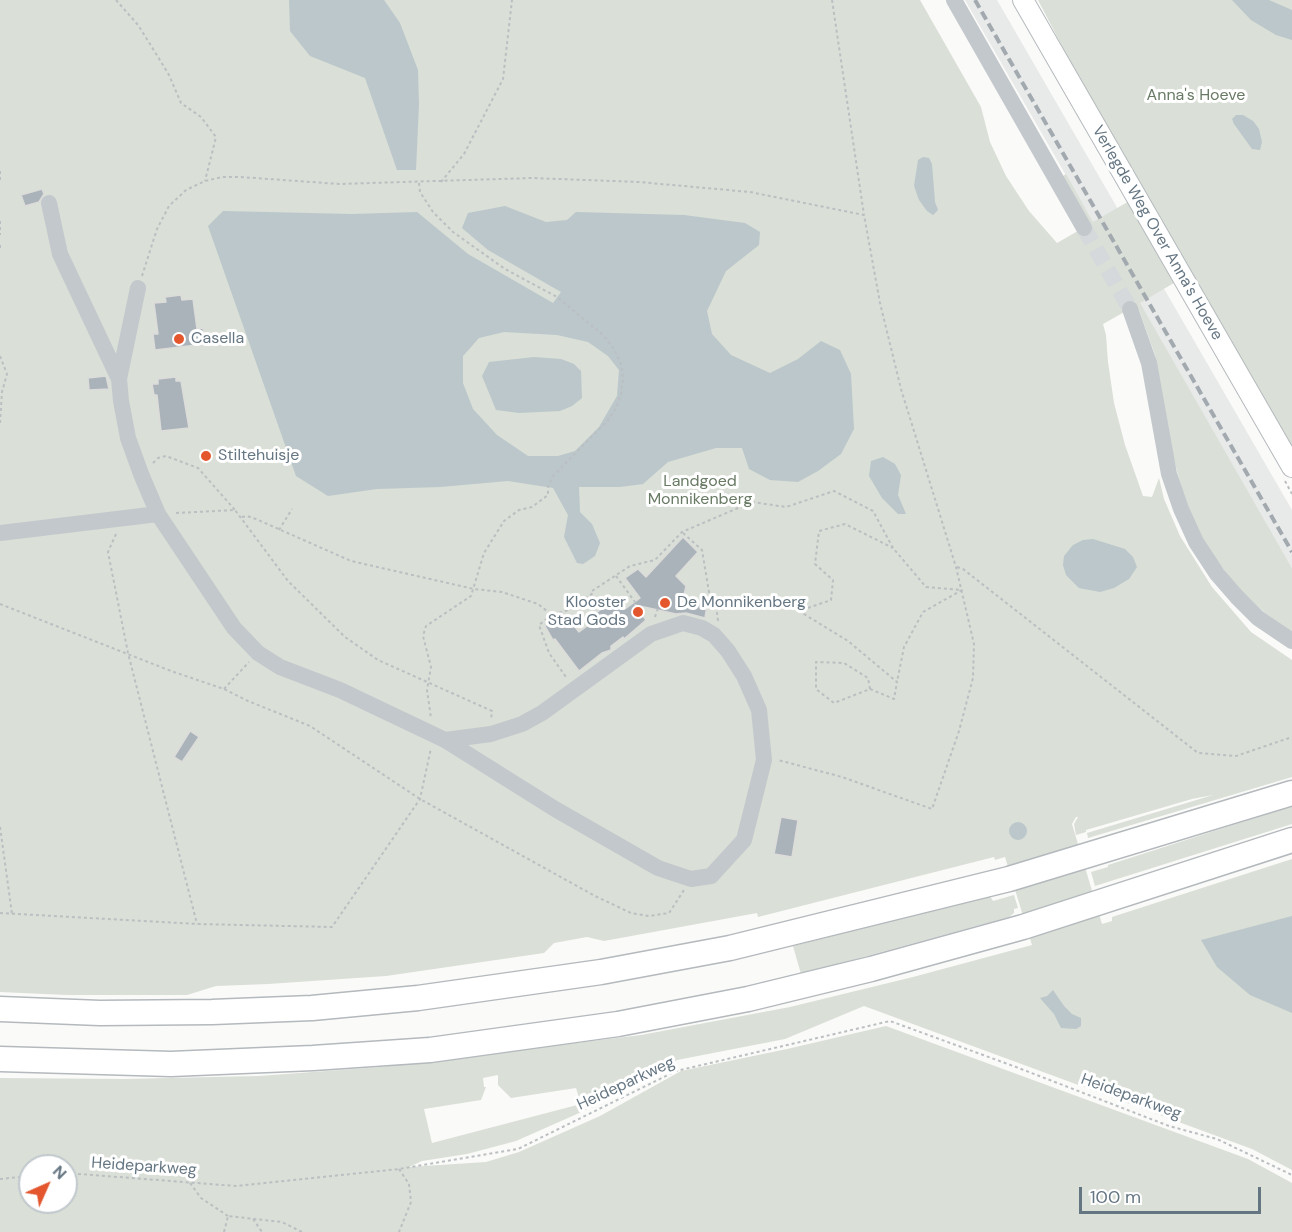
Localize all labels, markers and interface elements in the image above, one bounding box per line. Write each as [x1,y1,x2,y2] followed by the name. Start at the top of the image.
[1147,86,1245,106] park label: Anna's Hoeve
[1088,122,1226,344] street label: Verlegde Weg Over Anna's Hoeve
[191,329,244,349] place label: Casella
[172,332,186,346] marker: Casella
[218,446,299,466] place label: Stiltehuisje
[199,449,213,463] marker: Stiltehuisje
[648,472,752,510] park label: Landgoed Monnikenberg
[548,593,626,631] place label: Klooster Stad Gods
[677,593,806,613] place label: De Monnikenberg
[658,596,672,610] marker: De Monnikenberg
[631,605,645,619] marker: Klooster Stad Gods
[574,1053,678,1115] street label: Heideparkweg
[1078,1070,1184,1124] street label: Heideparkweg
[18,1154,78,1214] north arrow
[91,1154,197,1180] street label: Heideparkweg
[48,1161,71,1184] text: N
[1082,1175,1264,1213] scale bar
[1090,1185,1141,1209] text: 100 m

